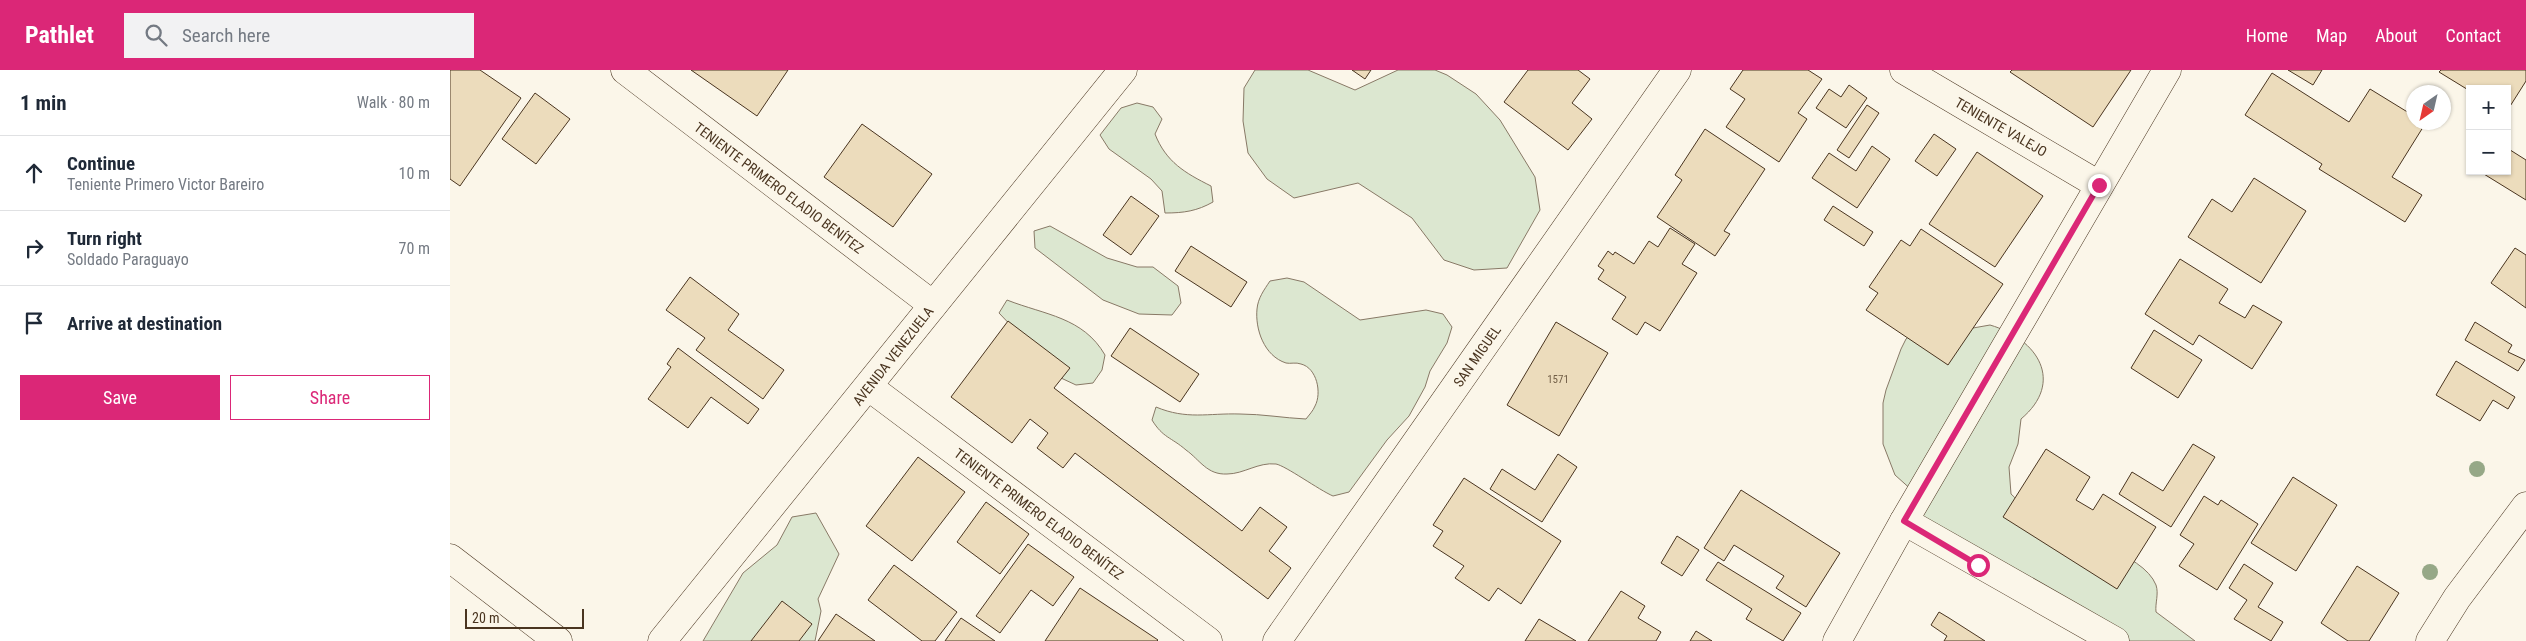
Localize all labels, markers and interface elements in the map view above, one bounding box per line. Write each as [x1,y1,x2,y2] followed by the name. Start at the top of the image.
[124,13,474,58] search box
[25,21,94,49] text: Pathlet
[142,21,170,49] icon: search
[182,24,270,47] text: Search here
[2246,25,2288,46] text: Home
[2316,25,2347,46] text: Map
[2375,25,2417,46] text: About
[2445,25,2501,46] text: Contact
[2406,85,2451,130] north arrow
[2466,85,2511,175] map controls
[2466,85,2511,130] button: +
[20,91,67,115] text: 1 min
[357,93,430,112] text: Walk · 80 m
[1952,94,2050,160] street label: TENIENTE VALEJO
[691,118,867,257] street label: TENIENTE PRIMERO ELADIO BENÍTEZ
[2466,130,2511,175] button: −
[67,152,135,175] text: Continue
[20,159,48,187] icon: ahead
[398,164,430,183] text: 10 m
[2088,174,2111,197] route end
[67,175,264,194] text: Teniente Primero Victor Bareiro
[67,227,142,250] text: Turn right
[20,234,48,262] icon: right
[398,239,430,258] text: 70 m
[67,250,189,269] text: Soldado Paraguayo
[849,303,937,409] street label: AVENIDA VENEZUELA
[20,309,48,337] icon: arrive
[67,312,222,335] text: Arrive at destination
[1450,322,1504,390] street label: SAN MIGUEL
[1547,373,1569,386] house number: 1571
[20,375,220,420] button: Save
[230,375,430,420] button: Share
[951,444,1127,583] street label: TENIENTE PRIMERO ELADIO BENÍTEZ
[1967,554,1990,577] route start
[465,606,584,629] scale bar
[472,610,500,626] text: 20 m

